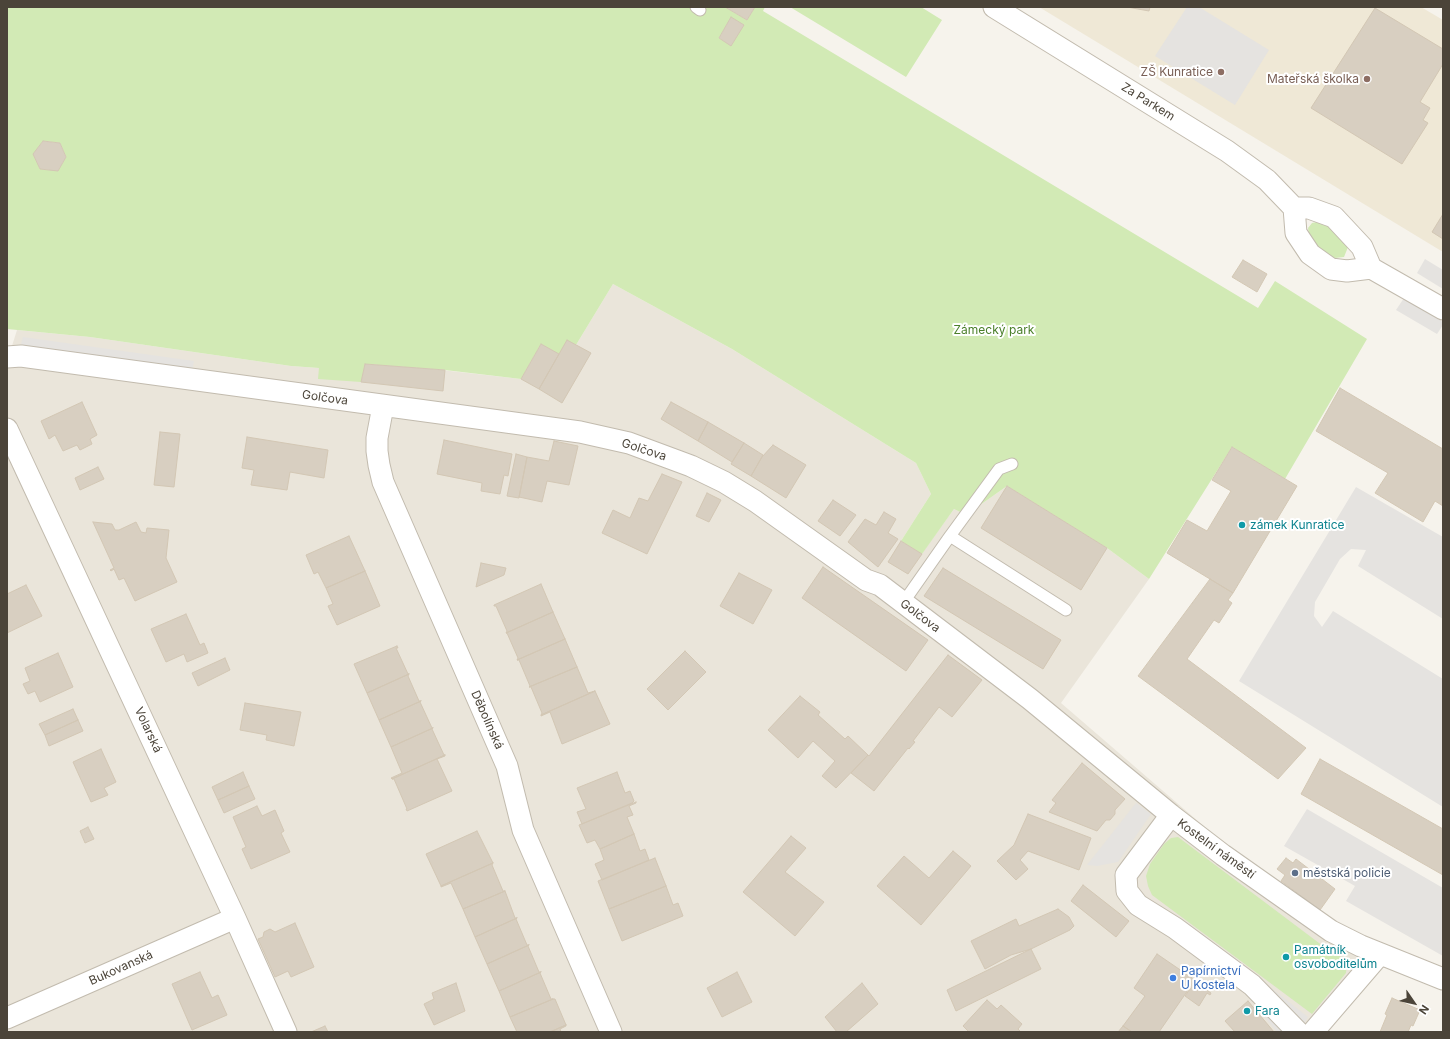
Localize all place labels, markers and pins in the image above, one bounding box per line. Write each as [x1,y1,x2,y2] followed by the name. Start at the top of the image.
[1141,65,1213,79] place label: ZŠ Kunratice
[1216,67,1226,77] marker: ZŠ Kunratice
[1267,72,1359,86] place label: Mateřská školka
[1362,74,1372,84] marker: Mateřská školka
[1250,518,1345,532] place label: zámek Kunratice
[1237,520,1247,530] marker: zámek Kunratice
[1303,866,1391,880] place label: městská policie
[1290,868,1300,878] marker: městská policie
[1294,943,1377,971] place label: Památník osvoboditelům
[1281,952,1291,962] marker: Památník osvoboditelům
[1181,964,1241,992] place label: Papírnictví U Kostela
[1168,973,1178,983] marker: Papírnictví U Kostela
[1255,1004,1280,1018] place label: Fara
[1242,1006,1252,1016] marker: Fara

